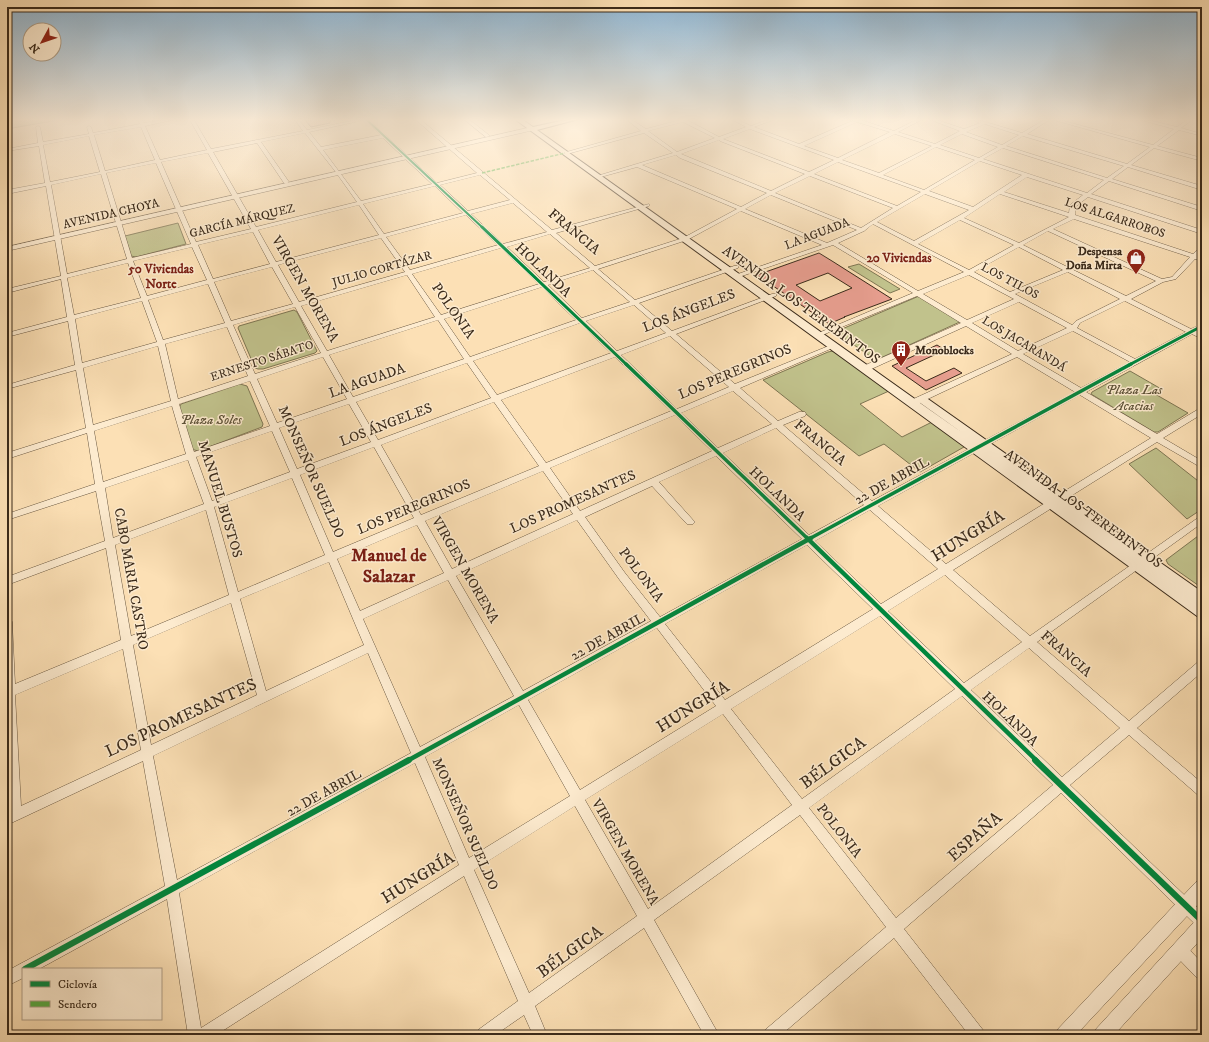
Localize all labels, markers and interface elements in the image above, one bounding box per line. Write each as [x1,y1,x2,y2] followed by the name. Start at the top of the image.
[22,22,62,62] north arrow
[27,40,43,56] text: N
[1063,195,1167,241] street label: LOS ALGARROBOS
[61,196,161,232] street label: AVENIDA CHOYA
[188,201,296,241] street label: GARCÍA MÁRQUEZ
[544,205,604,260] street label: FRANCIA
[783,215,852,253] street label: LA AGUADA
[267,232,343,346] street label: VIRGEN MORENA
[511,239,576,302] street label: HOLANDA
[719,242,883,368] street label: AVENIDA LOS TEREBINTOS
[1066,244,1123,273] place label: Despensa Doña Mirta
[1125,247,1147,275] shop icon: Despensa Doña Mirta
[330,248,433,291] street label: JULIO CORTÁZAR
[866,250,932,266] district label: 20 Viviendas
[978,259,1042,303] street label: LOS TILOS
[127,261,194,292] district label: 50 Viviendas Norte
[427,280,479,343] street label: POLONIA
[640,285,738,337] street label: LOS ÁNGELES
[979,313,1069,375] street label: LOS JACARANDÁ
[208,337,316,385] street label: ERNESTO SÁBATO
[890,339,912,367] building icon: Monoblocks
[676,340,794,404] street label: LOS PEREGRINOS
[915,343,974,358] place label: Monoblocks
[327,359,408,402] street label: LA AGUADA
[1106,381,1163,415] park label: Plaza Las Acacias
[337,399,435,451] street label: LOS ÁNGELES
[274,403,348,541] street label: MONSEÑOR SUELDO
[180,411,243,429] park label: Plaza Soles
[790,416,850,471] street label: FRANCIA
[194,438,246,560] street label: MANUEL BUSTOS
[1001,446,1165,572] street label: AVENIDA LOS TEREBINTOS
[851,453,933,509] street label: 22 DE ABRIL
[745,463,810,526] street label: HOLANDA
[507,466,639,538] street label: LOS PROMESANTES
[355,475,473,539] street label: LOS PEREGRINOS
[927,504,1009,567] street label: HUNGRÍA
[110,507,152,652] street label: CABO MARIA CASTRO
[427,513,503,627] street label: VIRGEN MORENA
[615,544,668,607] street label: POLONIA
[351,545,427,588] district label: Manuel de Salazar
[567,609,649,665] street label: 22 DE ABRIL
[1037,627,1096,682] street label: FRANCIA
[102,673,260,763] street label: LOS PROMESANTES
[652,675,734,738] street label: HUNGRÍA
[978,688,1043,751] street label: HOLANDA
[796,732,870,794] street label: BÉLGICA
[428,755,502,893] street label: MONSEÑOR SUELDO
[283,765,365,821] street label: 22 DE ABRIL
[587,795,663,909] street label: VIRGEN MORENA
[812,800,866,863] street label: POLONIA
[942,806,1007,867] street label: ESPAÑA
[377,846,459,909] street label: HUNGRÍA
[533,921,607,983] street label: BÉLGICA
[22,968,162,1020] legend
[58,977,98,992] text: Ciclovía
[58,997,97,1012] text: Sendero

